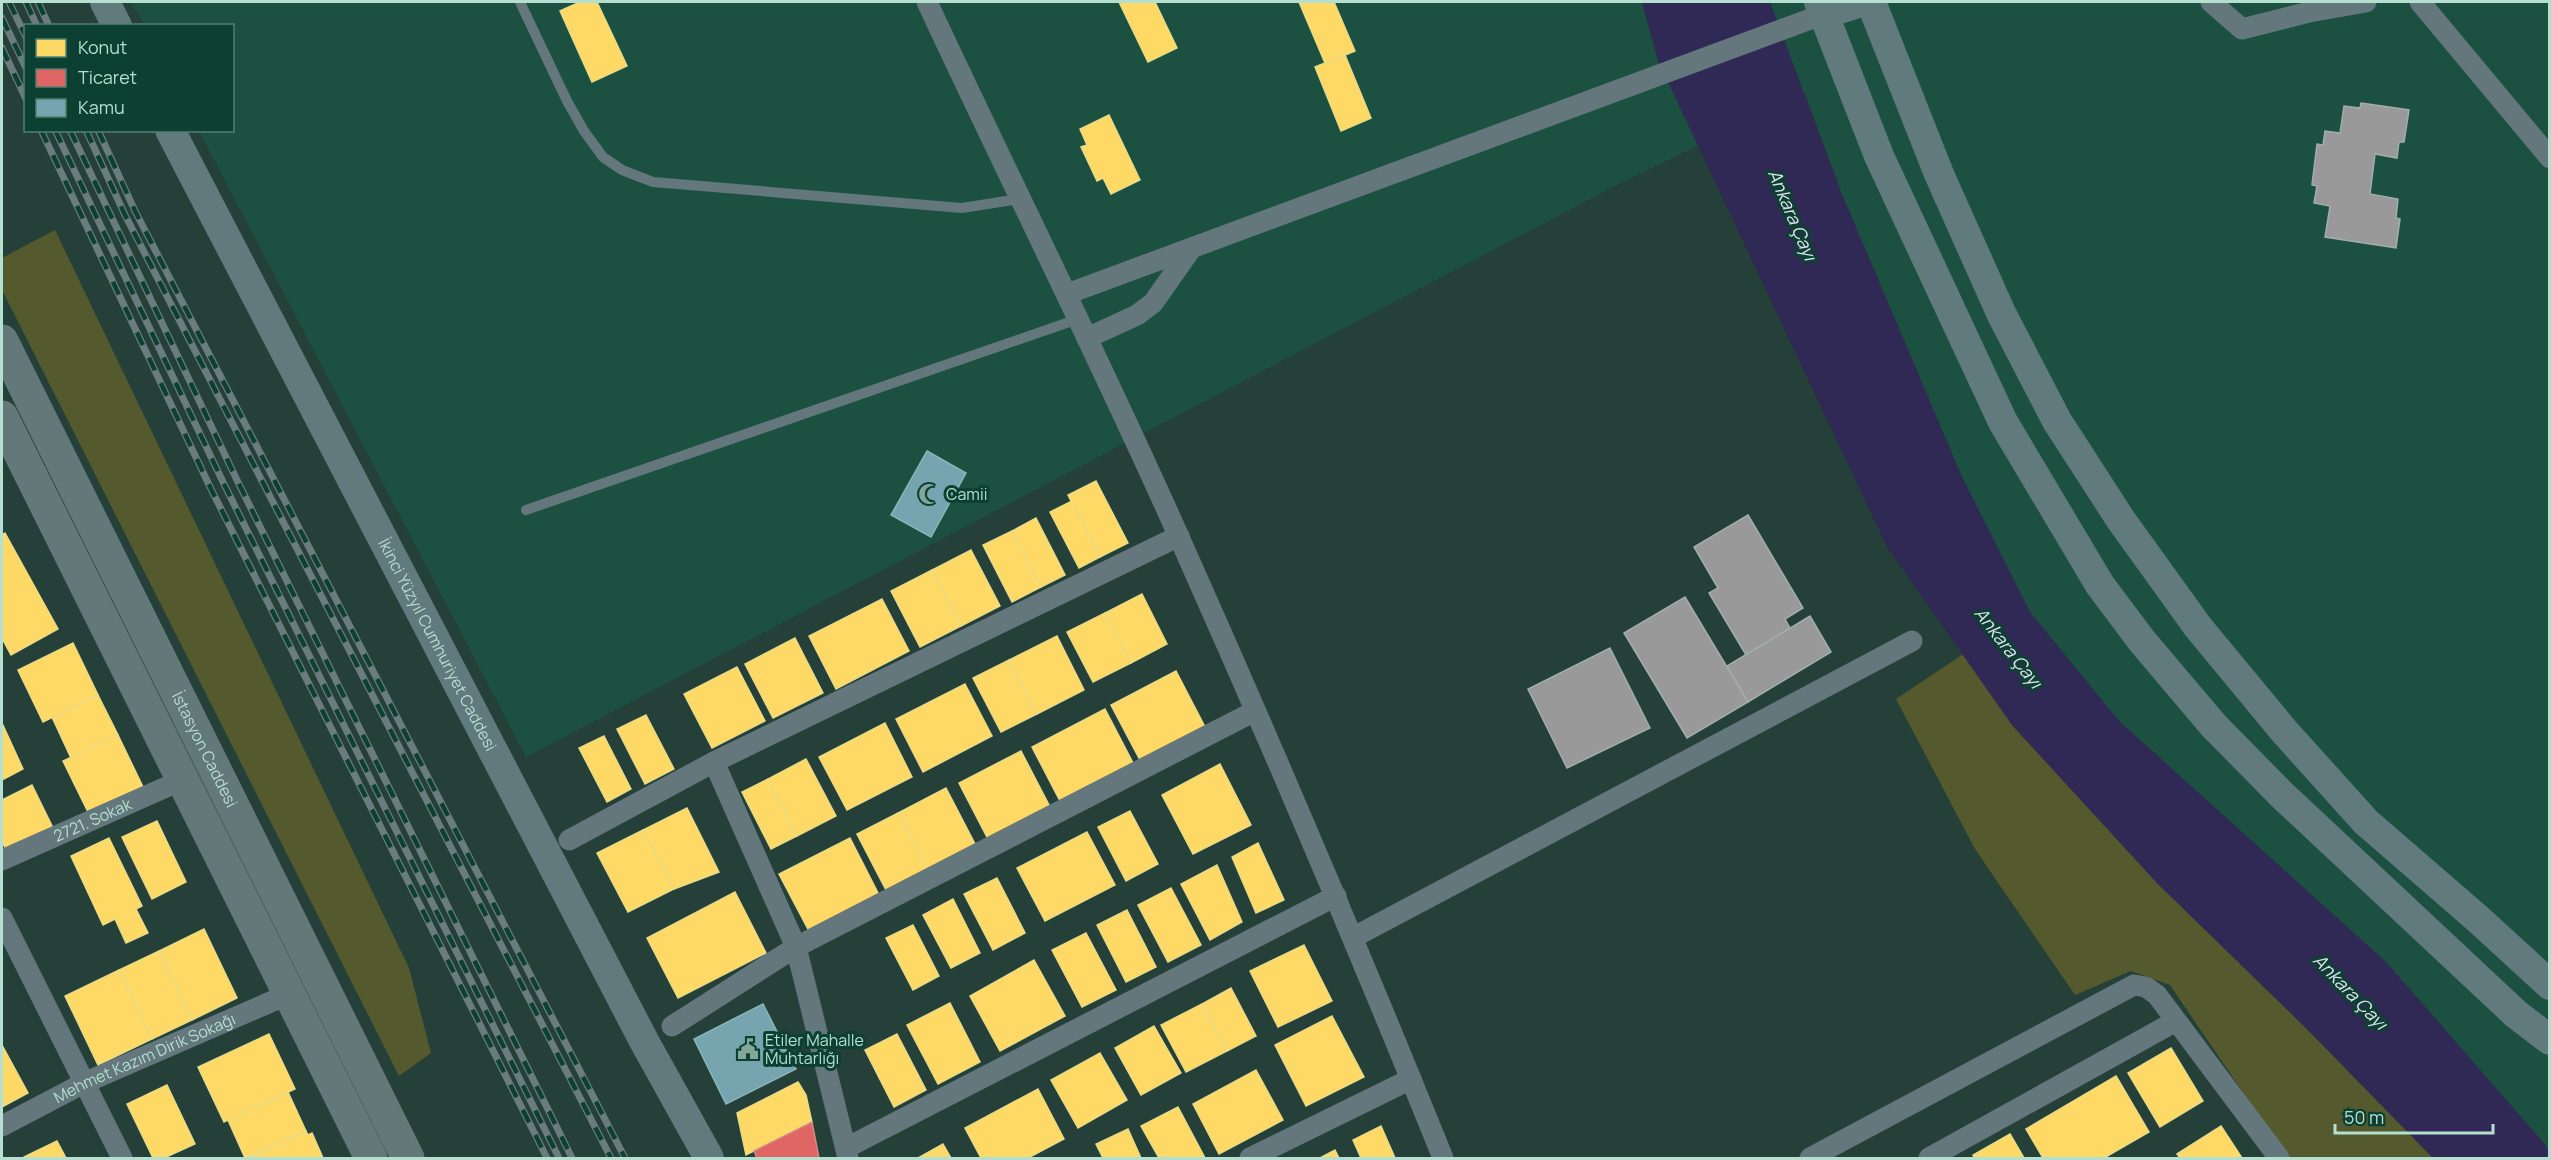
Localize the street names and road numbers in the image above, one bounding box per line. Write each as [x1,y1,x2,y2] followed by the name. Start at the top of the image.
[373,534,502,755] street label: İkinci Yüzyıl Cumhuriyet Caddesi
[167,688,243,811] street label: İstasyon Caddesi
[50,792,136,847] street label: 2721. Sokak
[50,1008,239,1108] street label: Mehmet Kazım Dirik Sokağı

